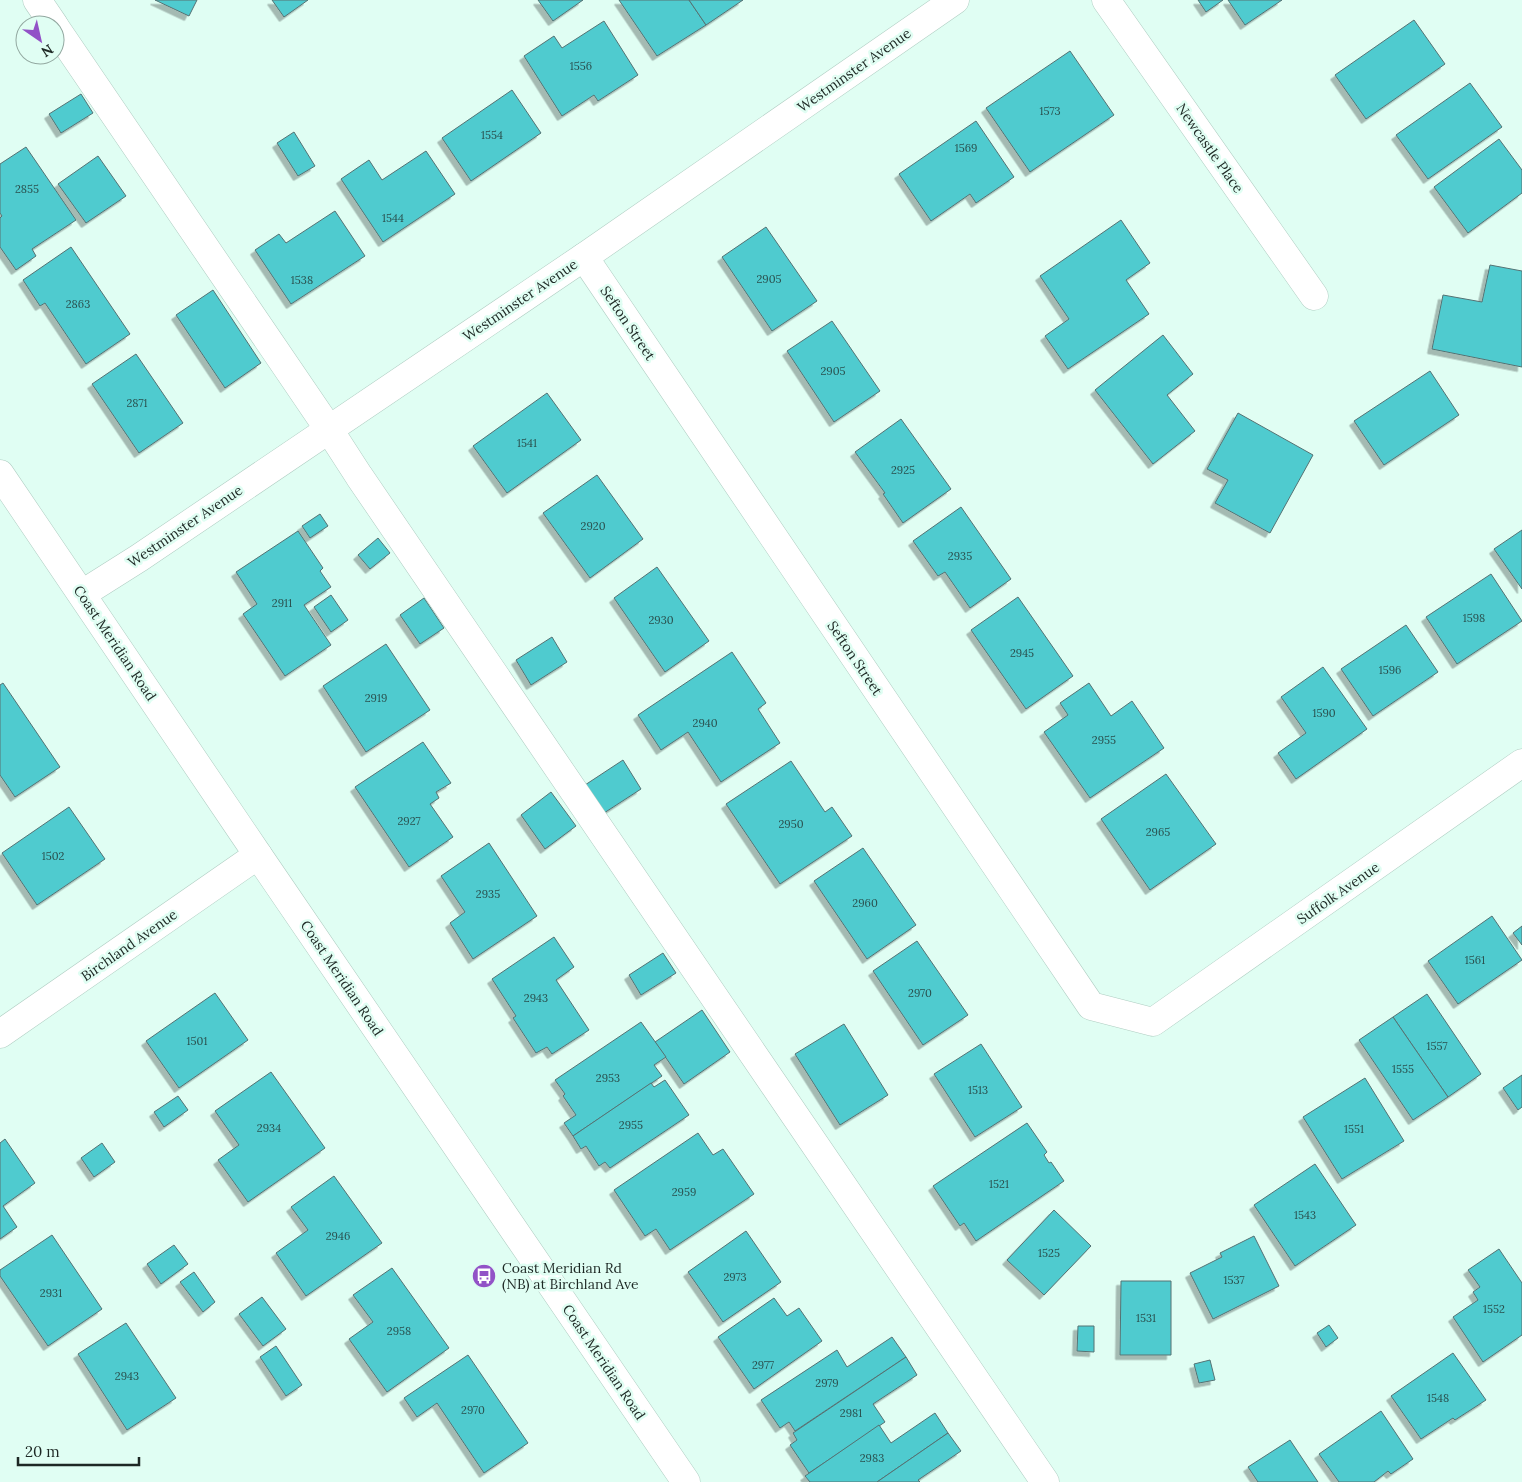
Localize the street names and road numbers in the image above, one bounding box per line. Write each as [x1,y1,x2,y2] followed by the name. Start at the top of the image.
[794,24,915,116] street label: Westminster Avenue
[1172,100,1248,197] street label: Newcastle Place
[459,255,581,345] street label: Westminster Avenue
[597,282,660,364] street label: Sefton Street
[124,481,246,571] street label: Westminster Avenue
[70,582,160,704] street label: Coast Meridian Road
[824,617,887,699] street label: Sefton Street
[1293,858,1383,928] street label: Suffolk Avenue
[77,905,181,985] street label: Birchland Avenue
[297,917,387,1039] street label: Coast Meridian Road
[559,1301,649,1423] street label: Coast Meridian Road

